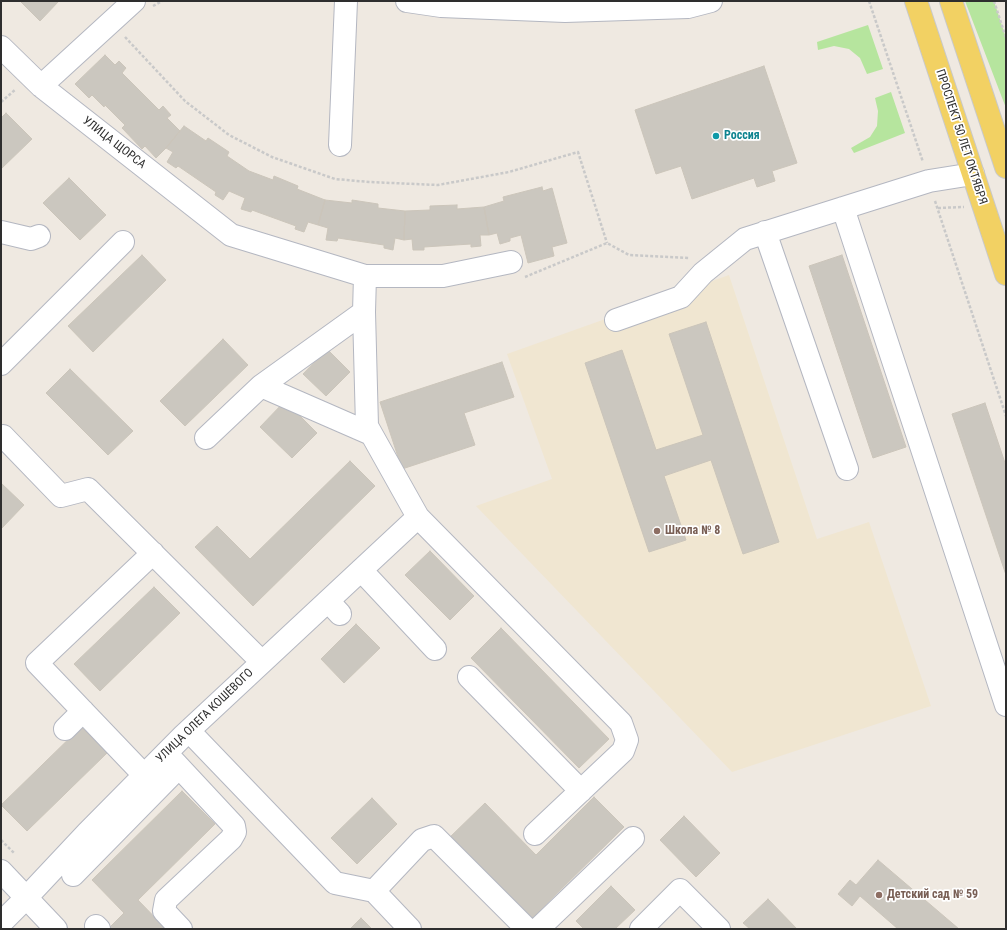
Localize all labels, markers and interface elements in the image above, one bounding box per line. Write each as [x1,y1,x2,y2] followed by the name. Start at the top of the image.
[932,68,990,206] street label: ПРОСПЕКТ 50 ЛЕТ ОКТЯБРЯ
[80,114,148,172] street label: УЛИЦА ЩОРСА
[724,129,760,143] place label: Россия
[711,131,721,141] marker: Россия
[665,524,720,538] place label: Школа № 8
[652,526,662,536] marker: Школа № 8
[154,666,256,766] street label: УЛИЦА ОЛЕГА КОШЕВОГО
[887,888,978,902] place label: Детский сад № 59
[874,890,884,900] marker: Детский сад № 59

